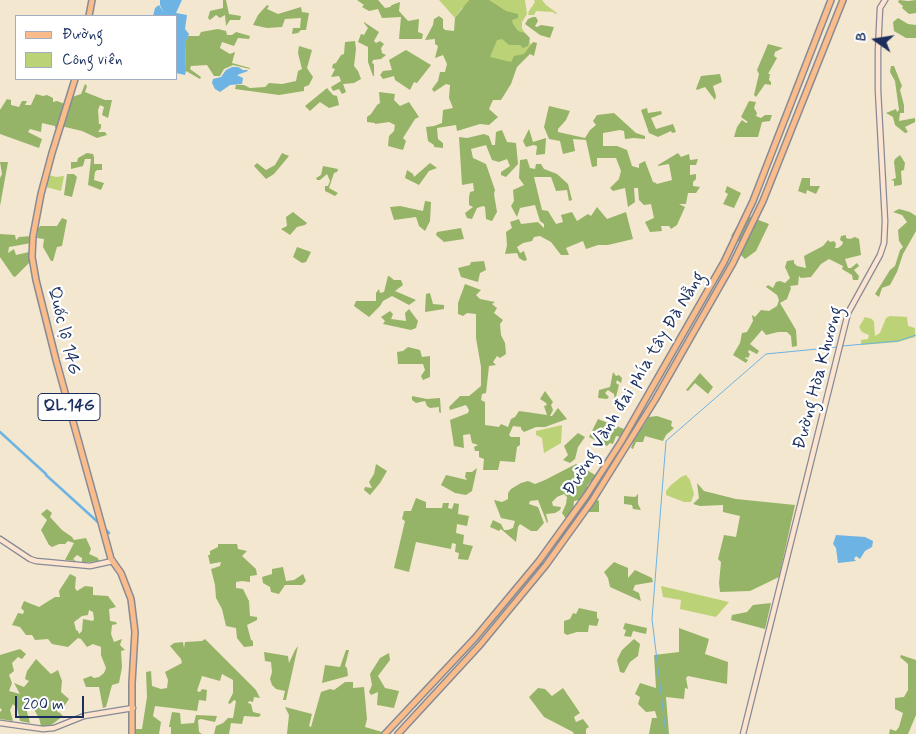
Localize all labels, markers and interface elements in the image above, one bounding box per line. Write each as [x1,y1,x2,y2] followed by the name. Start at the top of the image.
[15,15,178,80] legend
[851,15,901,65] north arrow
[62,25,103,45] text: Đường
[852,30,871,43] text: B
[62,50,122,70] text: Công viên
[559,268,711,500] street label: Đường Vành đai phía tây Đà Nẵng
[42,285,84,377] street label: Quốc lộ 14G
[790,304,848,452] street label: Đường Hòa Khương
[38,394,100,421] road number: QL.14G
[18,686,86,718] scale bar
[23,695,64,715] text: 200 m

